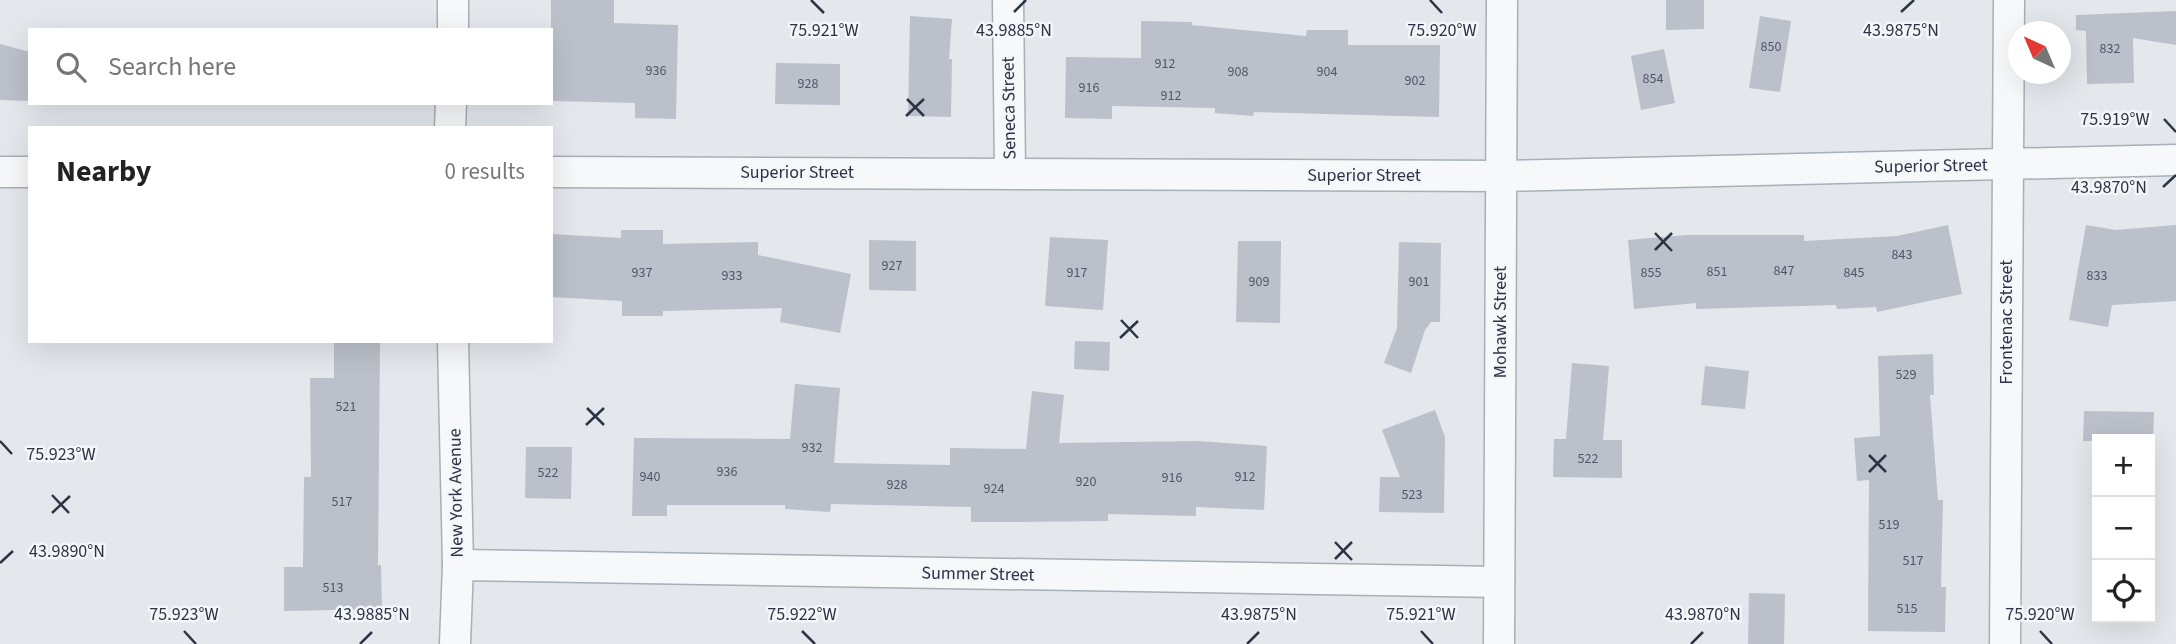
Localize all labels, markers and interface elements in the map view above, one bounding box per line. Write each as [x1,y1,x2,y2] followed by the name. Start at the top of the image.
[789,18,859,43] text: 75.921°W
[976,18,1052,43] text: 43.9885°N
[1407,18,1477,43] text: 75.920°W
[1863,18,1939,43] text: 43.9875°N
[2008,21,2071,84] north arrow
[28,28,553,105] search box
[1761,37,1781,57] house number: 850
[2100,39,2120,59] house number: 832
[52,48,90,86] icon: search
[108,48,236,85] text: Search here
[1155,54,1175,74] house number: 912
[996,56,1022,160] street label: Seneca Street
[646,61,666,81] house number: 936
[1228,62,1248,82] house number: 908
[1317,62,1337,82] house number: 904
[1643,69,1663,89] house number: 854
[1405,71,1425,91] house number: 902
[798,74,818,94] house number: 928
[1079,78,1099,98] house number: 916
[1161,86,1181,106] house number: 912
[2080,107,2150,132] text: 75.919°W
[56,150,151,193] text: Nearby
[1874,153,1988,179] street label: Superior Street
[445,155,525,188] text: 0 results
[740,160,854,185] street label: Superior Street
[1307,163,1421,188] street label: Superior Street
[2071,175,2147,200] text: 43.9870°N
[1892,245,1912,265] house number: 843
[882,256,902,276] house number: 927
[1994,260,2019,384] street label: Frontenac Street
[1774,261,1794,281] house number: 847
[1707,262,1727,282] house number: 851
[632,263,652,283] house number: 937
[1067,263,1087,283] house number: 917
[1641,263,1661,283] house number: 855
[1844,263,1864,283] house number: 845
[722,266,742,286] house number: 933
[1488,266,1513,378] street label: Mohawk Street
[2087,266,2107,286] house number: 833
[1249,272,1269,292] house number: 909
[1409,272,1429,292] house number: 901
[1896,365,1916,385] house number: 529
[336,397,356,417] house number: 521
[442,428,470,558] street label: New York Avenue
[2092,434,2155,623] map controls
[2092,434,2155,497] button: +
[802,438,822,458] house number: 932
[26,442,96,467] text: 75.923°W
[1578,449,1598,469] house number: 522
[717,462,737,482] house number: 936
[538,463,558,483] house number: 522
[640,467,660,487] house number: 940
[1235,467,1255,487] house number: 912
[1162,468,1182,488] house number: 916
[1076,472,1096,492] house number: 920
[887,475,907,495] house number: 928
[984,479,1004,499] house number: 924
[1402,485,1422,505] house number: 523
[332,492,352,512] house number: 517
[2092,497,2155,560] button: −
[1879,515,1899,535] house number: 519
[29,539,105,564] text: 43.9890°N
[1903,551,1923,571] house number: 517
[2092,560,2155,623] button: locate
[921,561,1035,587] street label: Summer Street
[323,578,343,598] house number: 513
[1897,599,1917,619] house number: 515
[149,602,219,627] text: 75.923°W
[334,602,410,627] text: 43.9885°N
[767,602,837,627] text: 75.922°W
[1221,602,1297,627] text: 43.9875°N
[1386,602,1456,627] text: 75.921°W
[1665,602,1741,627] text: 43.9870°N
[2005,602,2075,627] text: 75.920°W

